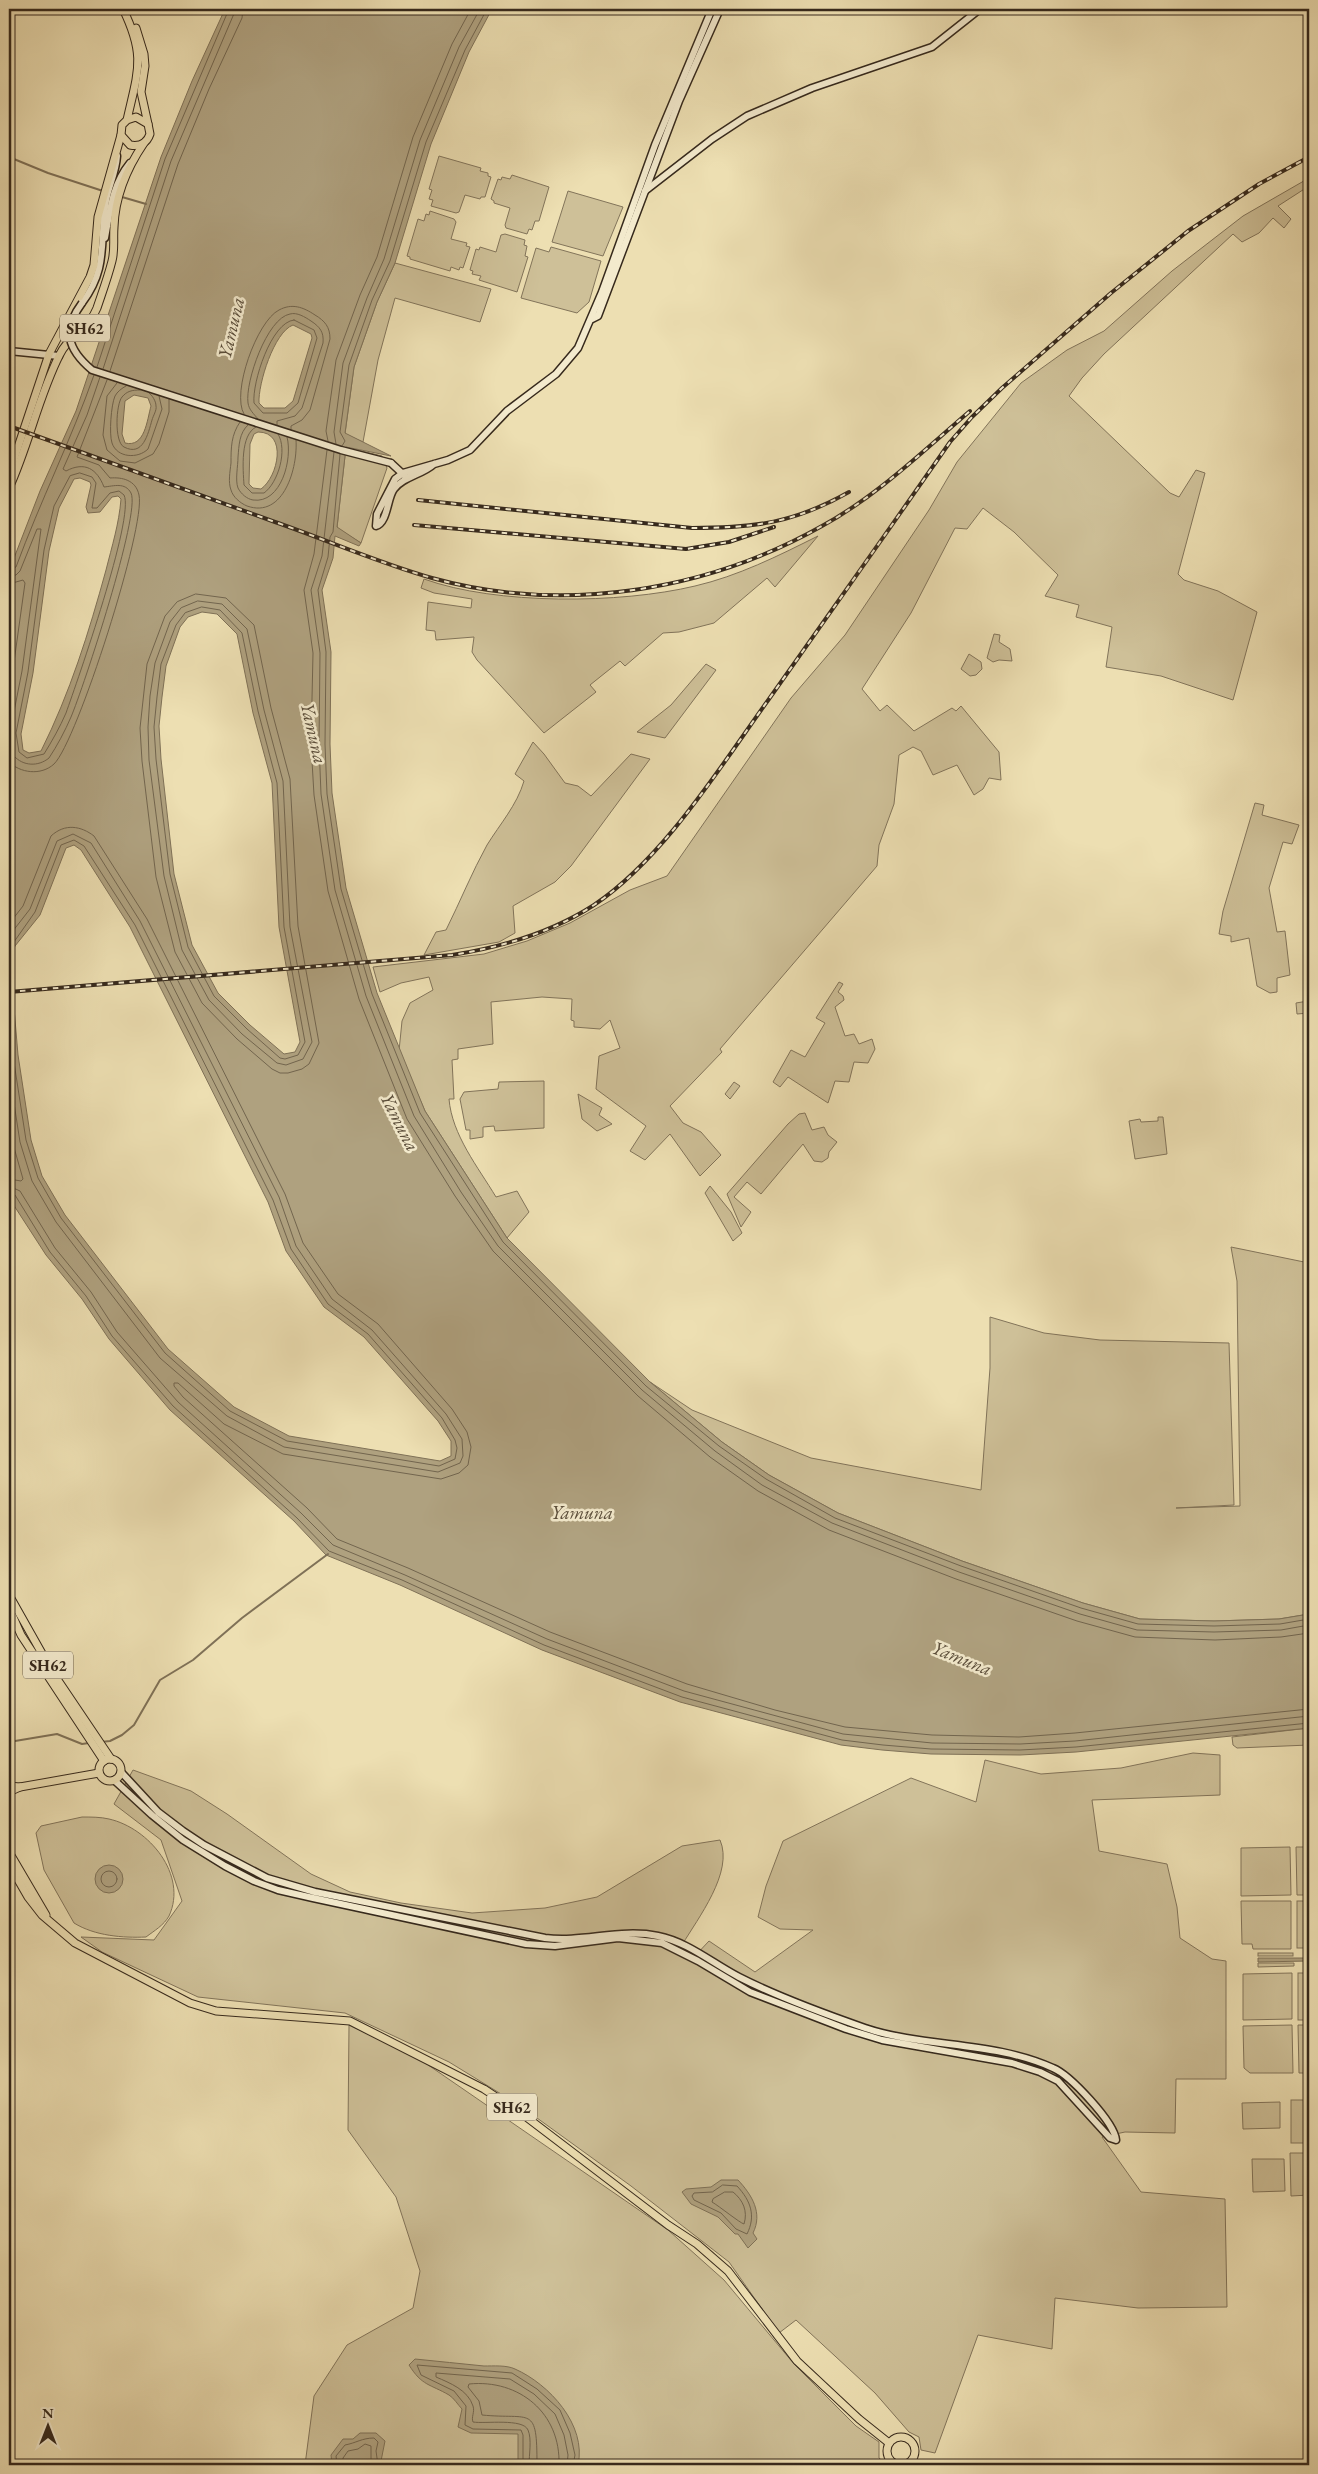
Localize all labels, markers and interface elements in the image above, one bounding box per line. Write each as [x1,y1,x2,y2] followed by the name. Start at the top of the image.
[212,295,250,361] water label: Yamuna
[60,314,110,342] road number: SH62
[295,700,333,766] water label: Yamuna
[375,1089,425,1155] water label: Yamuna
[551,1500,613,1525] water label: Yamuna
[928,1635,996,1681] water label: Yamuna
[23,1652,73,1678] road number: SH62
[487,2094,537,2120] road number: SH62
[22,2402,72,2452] north arrow
[42,2404,54,2422] text: N

